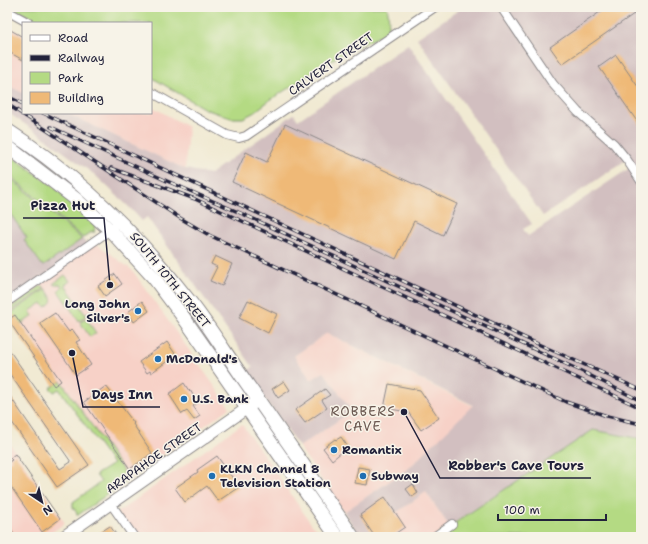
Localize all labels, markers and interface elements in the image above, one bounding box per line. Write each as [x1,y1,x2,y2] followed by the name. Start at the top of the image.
[22,22,152,114] legend
[285,28,377,99] street label: CALVERT STREET
[58,30,89,46] text: Road
[58,50,105,66] text: Railway
[58,70,84,86] text: Park
[58,90,104,106] text: Building
[23,193,104,218] callout: Pizza Hut
[31,197,95,214] text: Pizza Hut
[126,229,214,332] street label: SOUTH 10TH STREET
[65,296,130,326] place label: Long John Silver's
[133,306,143,316] marker: Long John Silver's
[166,351,238,367] place label: McDonald's
[153,354,163,364] marker: McDonald's
[83,382,160,407] callout: Days Inn
[91,386,153,403] text: Days Inn
[192,391,249,407] place label: U.S. Bank
[179,394,189,404] marker: U.S. Bank
[330,403,396,435] district label: ROBBERS CAVE
[103,418,206,497] street label: ARAPAHOE STREET
[342,442,402,458] place label: Romantix
[329,445,339,455] marker: Romantix
[440,453,591,478] callout: Robber's Cave Tours
[448,457,584,474] text: Robber's Cave Tours
[220,461,331,491] place label: KLKN Channel 8 Television Station
[371,468,419,484] place label: Subway
[207,471,217,481] marker: KLKN Channel 8 Television Station
[358,471,368,481] marker: Subway
[22,482,62,522] north arrow
[498,496,606,522] scale bar
[39,501,55,519] text: N
[504,502,540,518] text: 100 m

